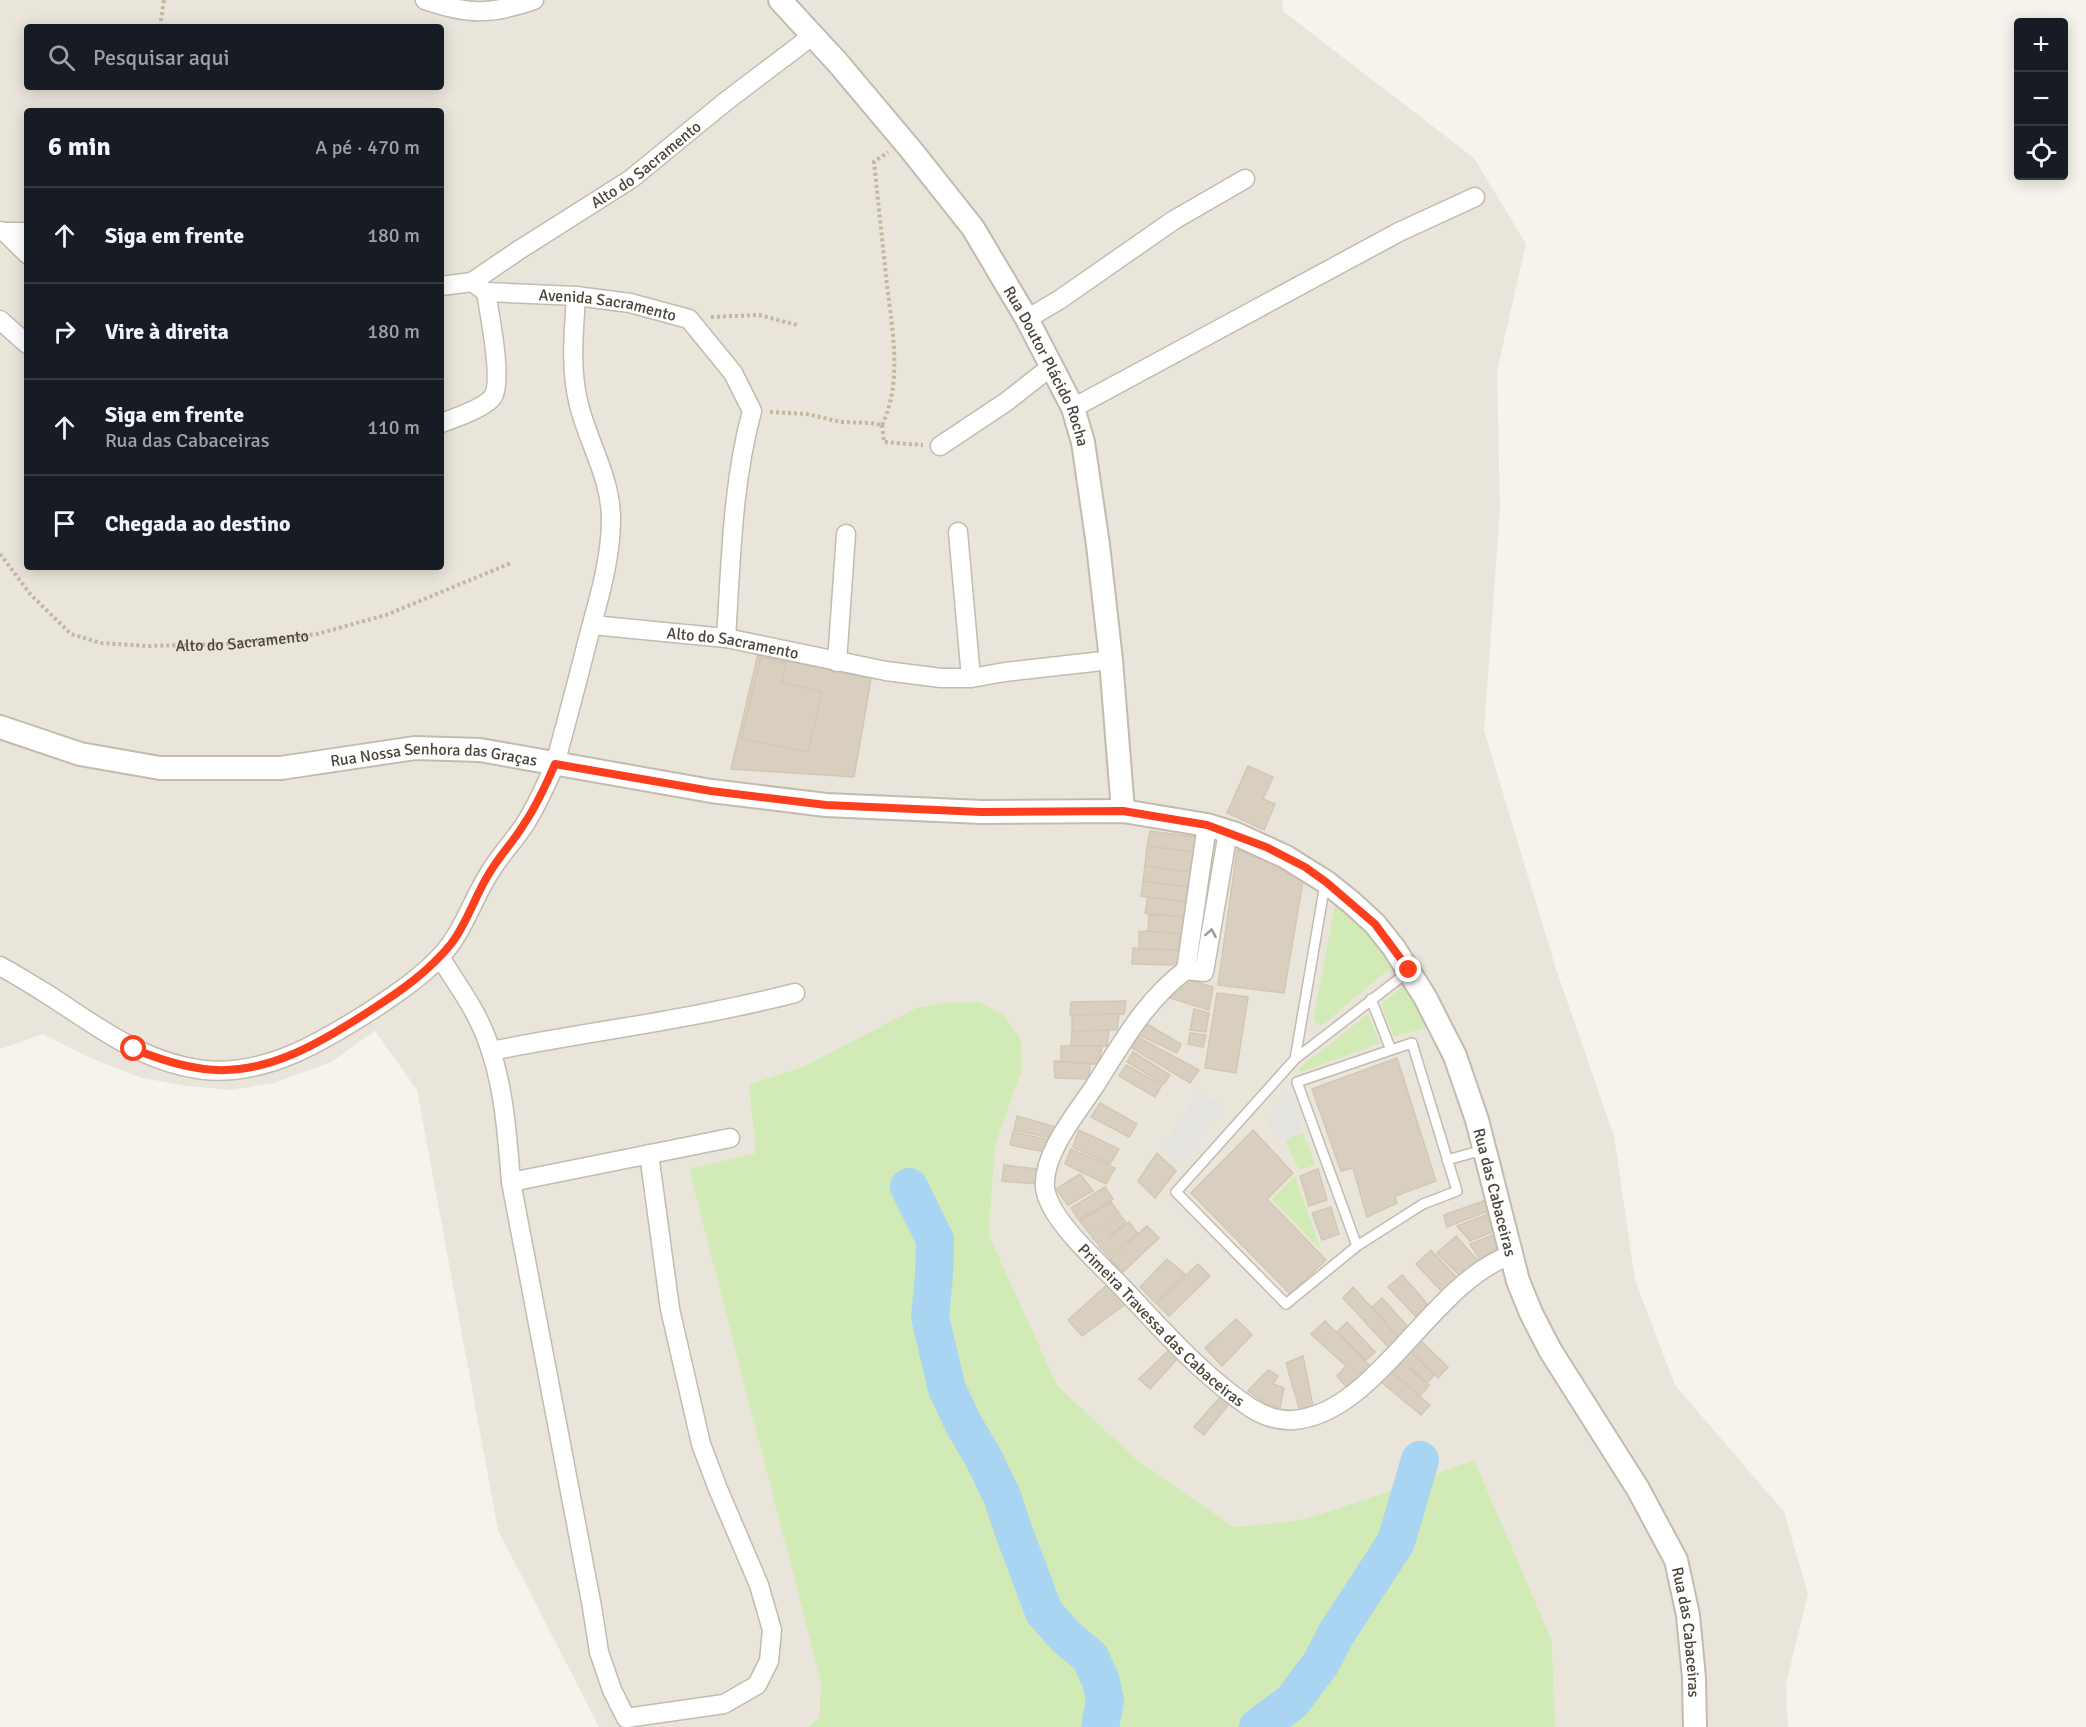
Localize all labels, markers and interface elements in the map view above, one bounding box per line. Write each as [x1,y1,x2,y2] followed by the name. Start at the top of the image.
[2014,18,2068,180] map controls
[2014,18,2068,72] button: +
[24,24,444,90] search box
[45,41,78,74] icon: search
[93,44,229,71] text: Pesquisar aqui
[2014,72,2068,126] button: −
[587,117,705,213] street label: Alto do Sacramento
[2014,126,2068,180] button: locate
[48,131,111,163] text: 6 min
[315,135,420,160] text: A pé · 470 m
[48,219,81,252] icon: ahead
[105,222,244,249] text: Siga em frente
[367,223,420,248] text: 180 m
[999,283,1092,448] street label: Rua Doutor Plácido Rocha
[538,285,678,326] street label: Avenida Sacramento
[48,315,81,348] icon: right
[105,318,229,345] text: Vire à direita
[367,319,420,344] text: 180 m
[105,401,244,428] text: Siga em frente
[48,411,81,444] icon: ahead
[367,415,420,440] text: 110 m
[105,428,269,453] text: Rua das Cabaceiras
[48,507,81,540] icon: arrive
[105,510,291,537] text: Chegada ao destino
[666,623,800,664] street label: Alto do Sacramento
[175,626,310,656] street label: Alto do Sacramento
[329,739,539,771] street label: Rua Nossa Senhora das Graças
[1204,928,1216,937] one-way arrow
[1395,956,1421,982] route end
[120,1035,146,1061] route start
[1468,1126,1520,1259] street label: Rua das Cabaceiras
[1073,1240,1248,1412] street label: Primeira Travessa das Cabaceiras
[1667,1565,1703,1698] street label: Rua das Cabaceiras

